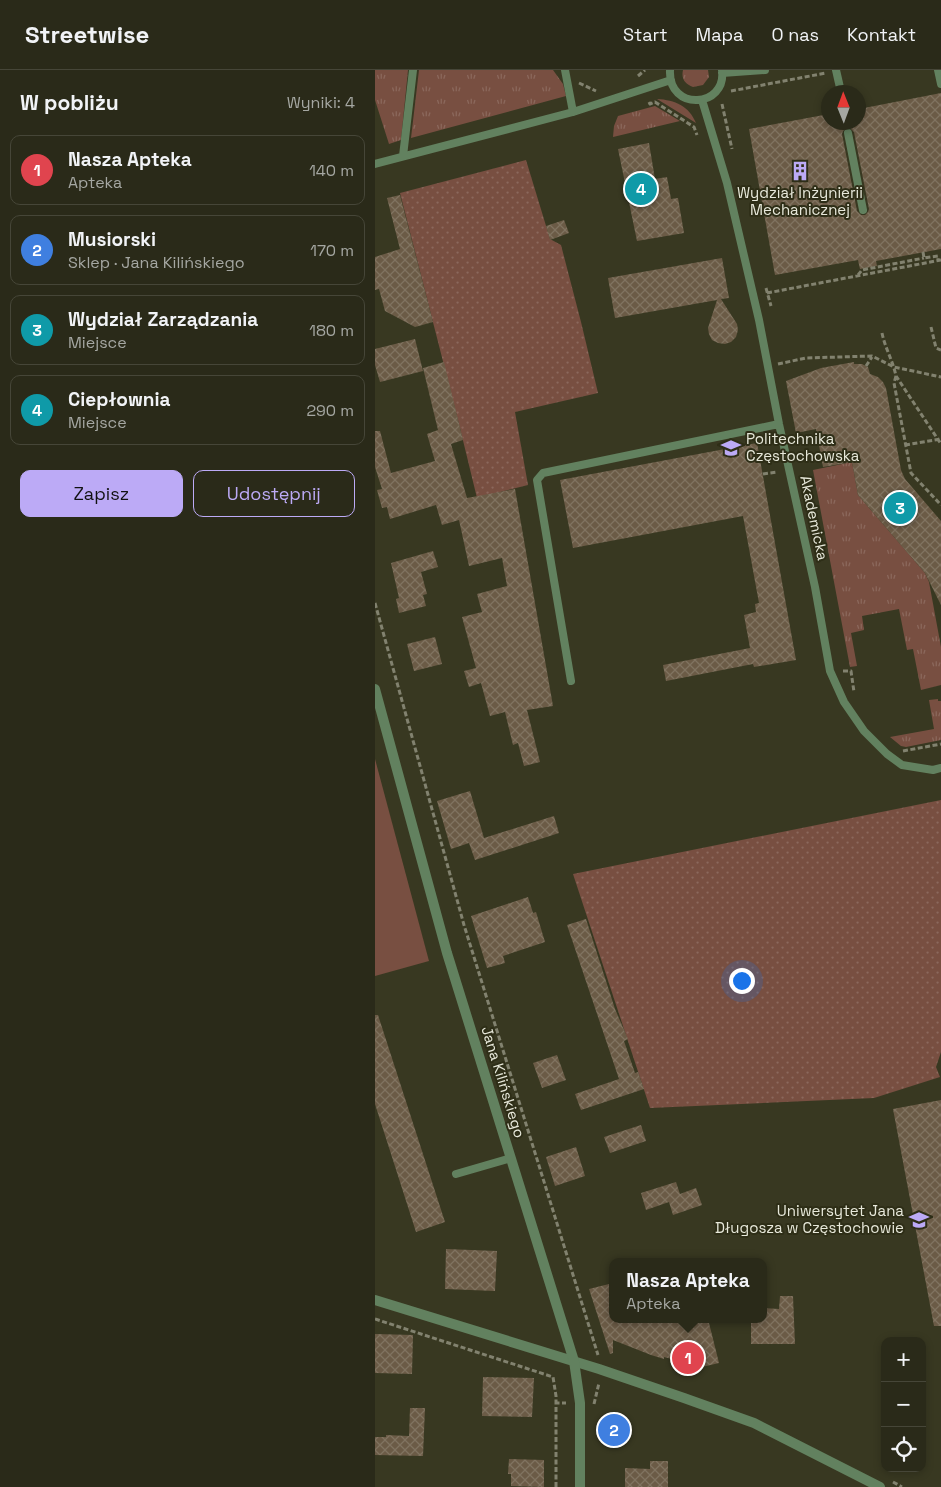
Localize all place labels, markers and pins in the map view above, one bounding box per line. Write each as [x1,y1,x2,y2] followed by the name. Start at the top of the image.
[789,160,811,182] building icon: Wydział Inżynierii Mechanicznej
[625,170,657,208] pin: 4
[737,183,863,219] place label: Wydział Inżynierii Mechanicznej
[746,429,860,465] place label: Politechnika Częstochowska
[720,437,742,459] school or university icon: Politechnika Częstochowska
[884,489,916,527] pin: 3
[715,1201,904,1237] place label: Uniwersytet Jana Długosza w Częstochowie
[908,1209,930,1231] school or university icon: Uniwersytet Jana Długosza w Częstochowie
[672,1339,704,1377] pin: 1
[598,1411,630,1449] pin: 2

